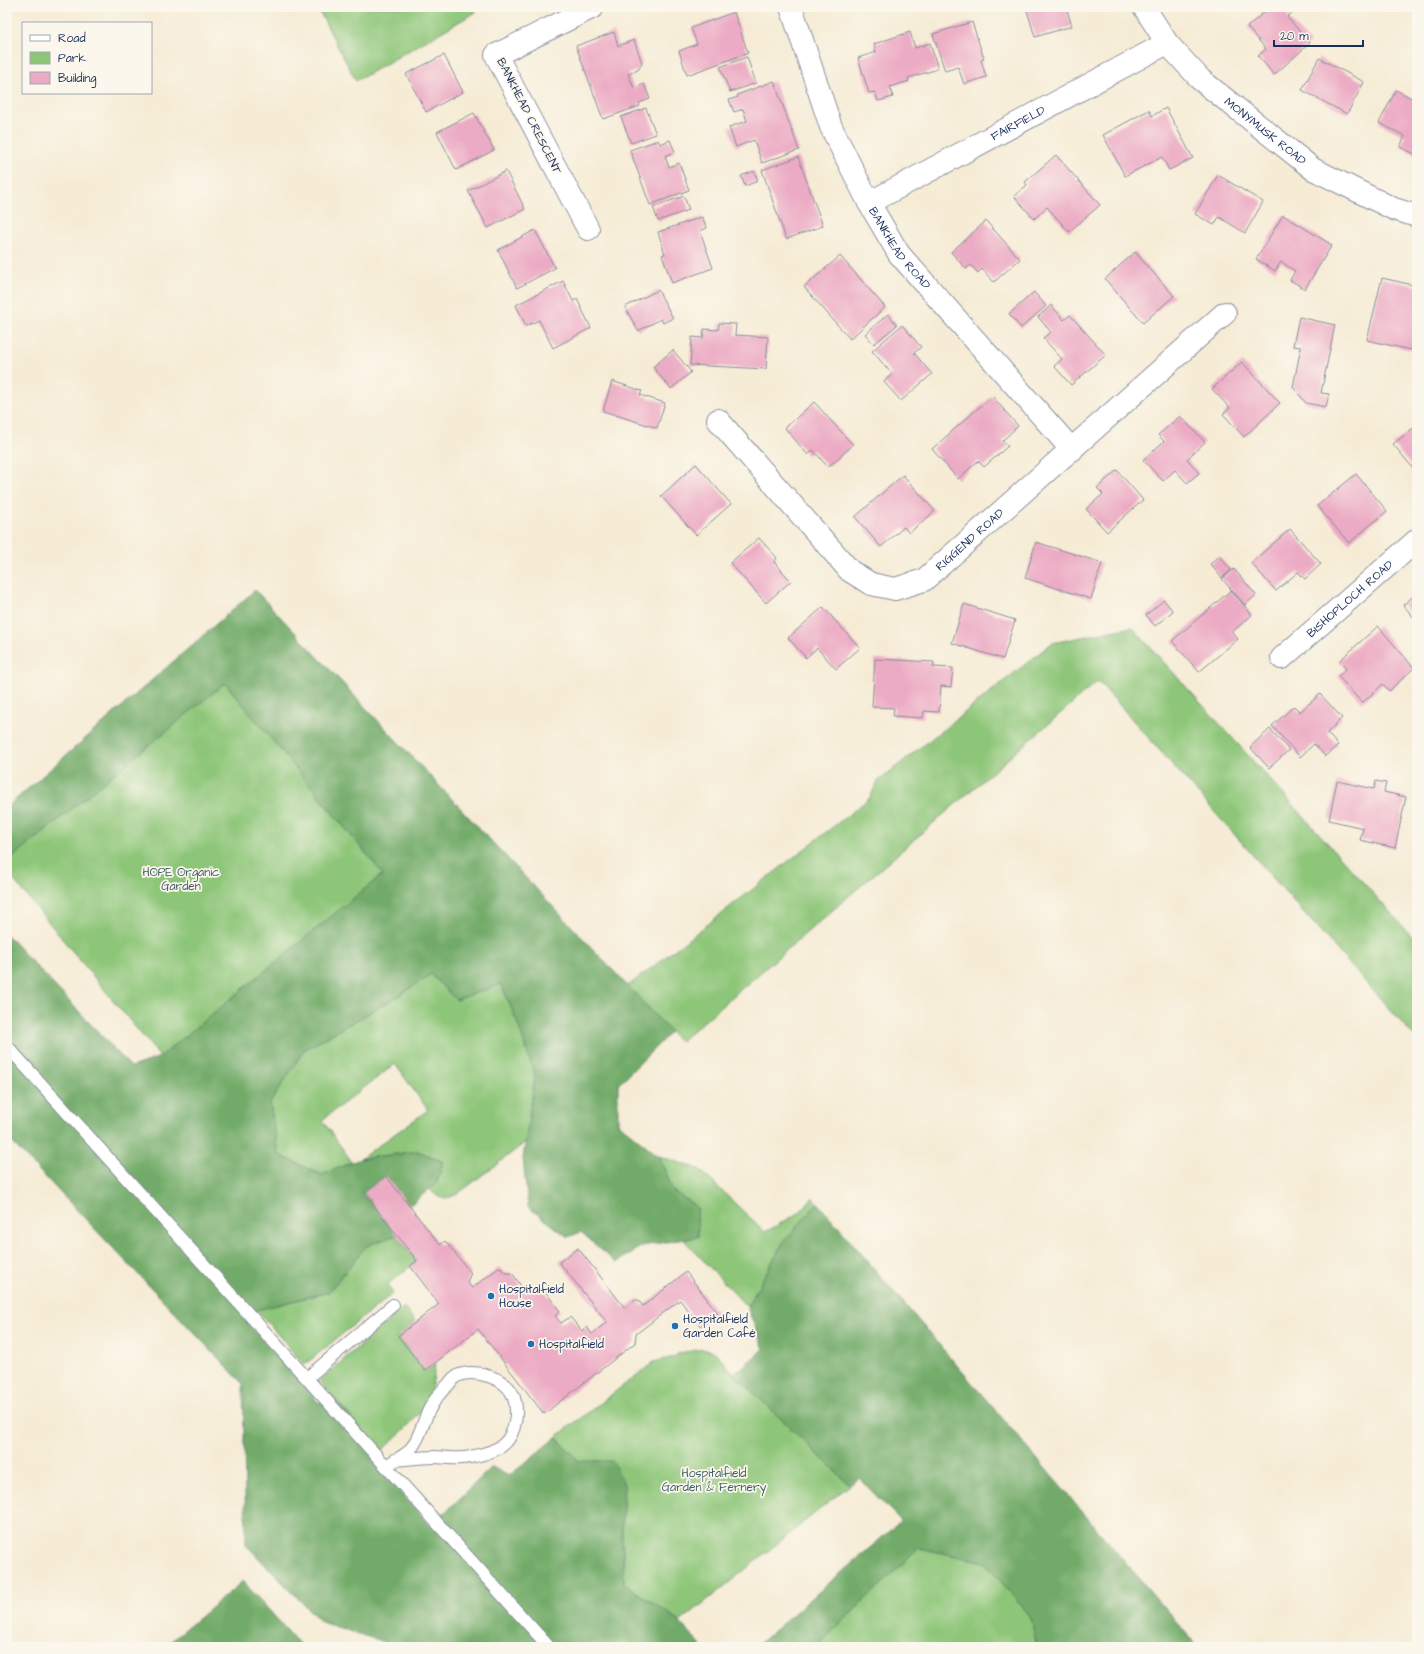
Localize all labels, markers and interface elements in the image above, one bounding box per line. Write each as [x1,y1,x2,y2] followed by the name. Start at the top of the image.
[22,22,152,94] legend
[1274,22,1363,48] scale bar
[1280,28,1309,45] text: 20 m
[58,30,86,47] text: Road
[58,50,86,67] text: Park
[492,55,566,177] street label: BANKHEAD CRESCENT
[58,70,96,88] text: Building
[1221,93,1310,169] street label: MONYMUSK ROAD
[988,101,1048,145] street label: FAIRFIELD
[865,204,935,293] street label: BANKHEAD ROAD
[932,504,1008,575] street label: RIGGEND ROAD
[1303,556,1397,641] street label: BISHOPLOCH ROAD
[142,864,220,895] park label: HOPE Organic Garden
[499,1281,564,1312] place label: Hospitalfield House
[486,1291,496,1301] marker: Hospitalfield House
[683,1311,756,1342] place label: Hospitalfield Garden Café
[670,1321,680,1331] marker: Hospitalfield Garden Café
[539,1336,604,1353] place label: Hospitalfield
[526,1339,536,1349] marker: Hospitalfield
[662,1465,767,1497] park label: Hospitalfield Garden & Fernery

